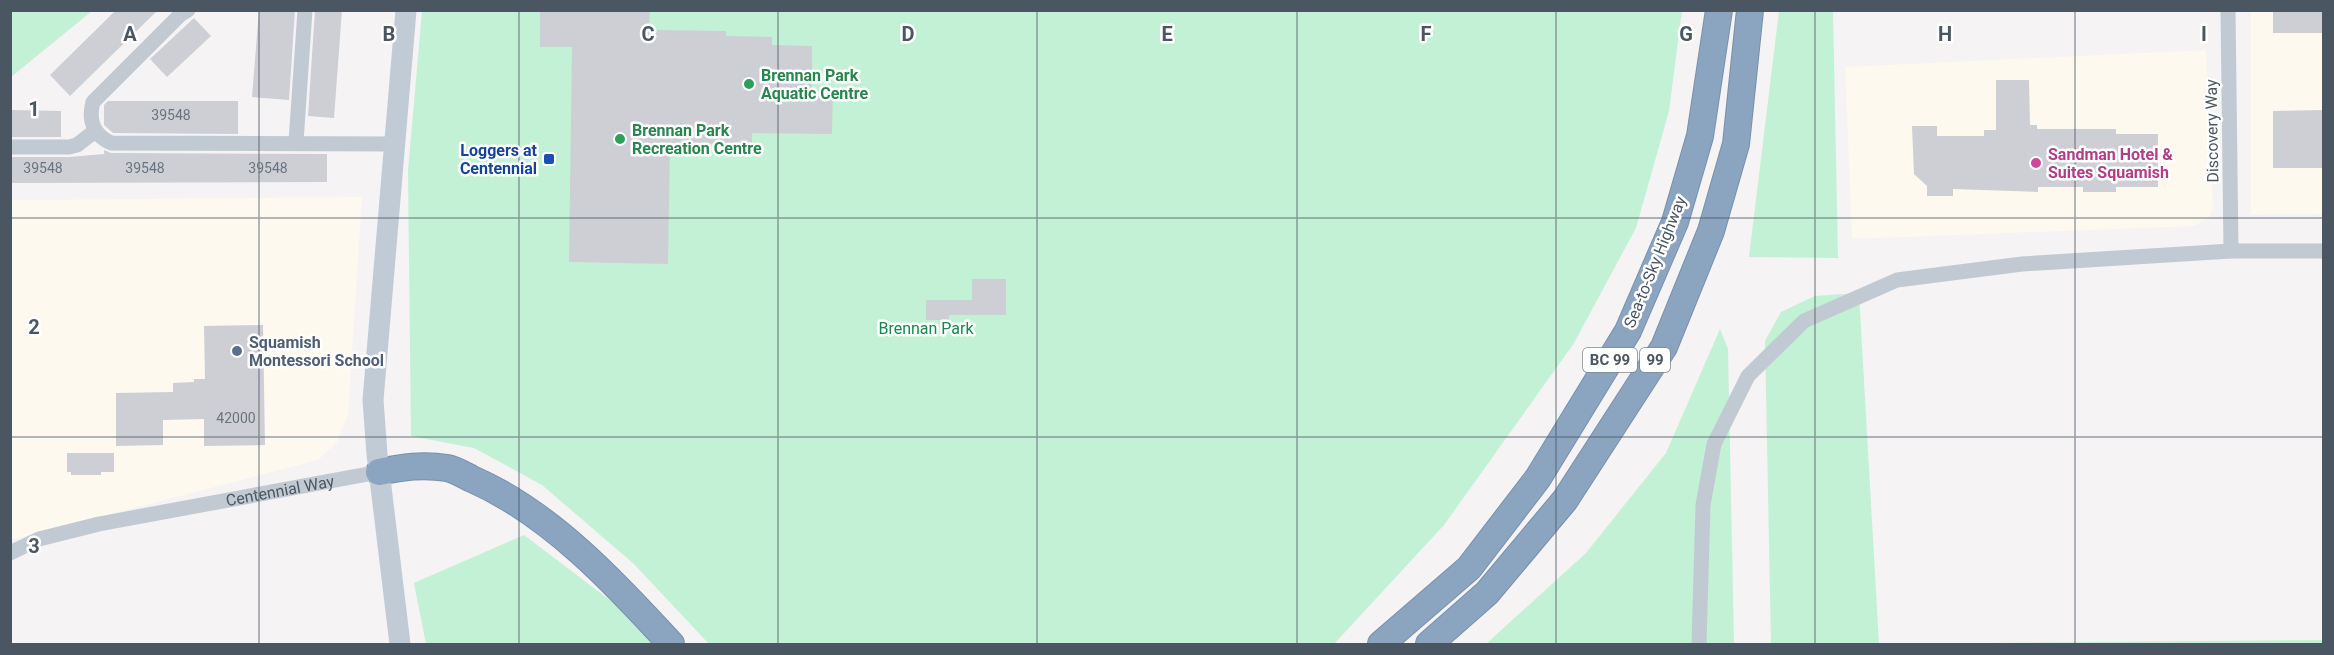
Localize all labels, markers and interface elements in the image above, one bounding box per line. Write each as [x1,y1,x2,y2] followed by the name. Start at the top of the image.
[123,22,137,46] text: A
[383,22,395,46] text: B
[641,22,655,46] text: C
[902,22,915,46] text: D
[1161,22,1173,46] text: E
[1421,22,1432,46] text: F
[1679,22,1693,46] text: G
[1938,22,1952,46] text: H
[2201,22,2207,46] text: I
[761,66,868,103] place label: Brennan Park Aquatic Centre
[742,77,756,91] marker: Brennan Park Aquatic Centre
[2202,79,2222,183] street label: Discovery Way
[28,97,40,121] text: 1
[151,107,191,123] house number: 39548
[632,121,762,158] place label: Brennan Park Recreation Centre
[613,132,627,146] marker: Brennan Park Recreation Centre
[460,141,538,178] place label: Loggers at Centennial
[2048,145,2173,182] place label: Sandman Hotel & Suites Squamish
[542,152,556,166] marker: Loggers at Centennial
[2029,156,2043,170] marker: Sandman Hotel & Suites Squamish
[23,160,63,176] house number: 39548
[125,160,165,176] house number: 39548
[248,160,288,176] house number: 39548
[1620,193,1690,331] street label: Sea-to-Sky Highway
[28,315,40,339] text: 2
[878,319,974,338] park label: Brennan Park
[249,333,384,370] place label: Squamish Montessori School
[230,344,244,358] marker: Squamish Montessori School
[1583,348,1637,372] road number: BC 99
[1640,348,1670,372] road number: 99
[216,410,256,426] house number: 42000
[224,471,336,510] street label: Centennial Way
[28,534,40,558] text: 3

